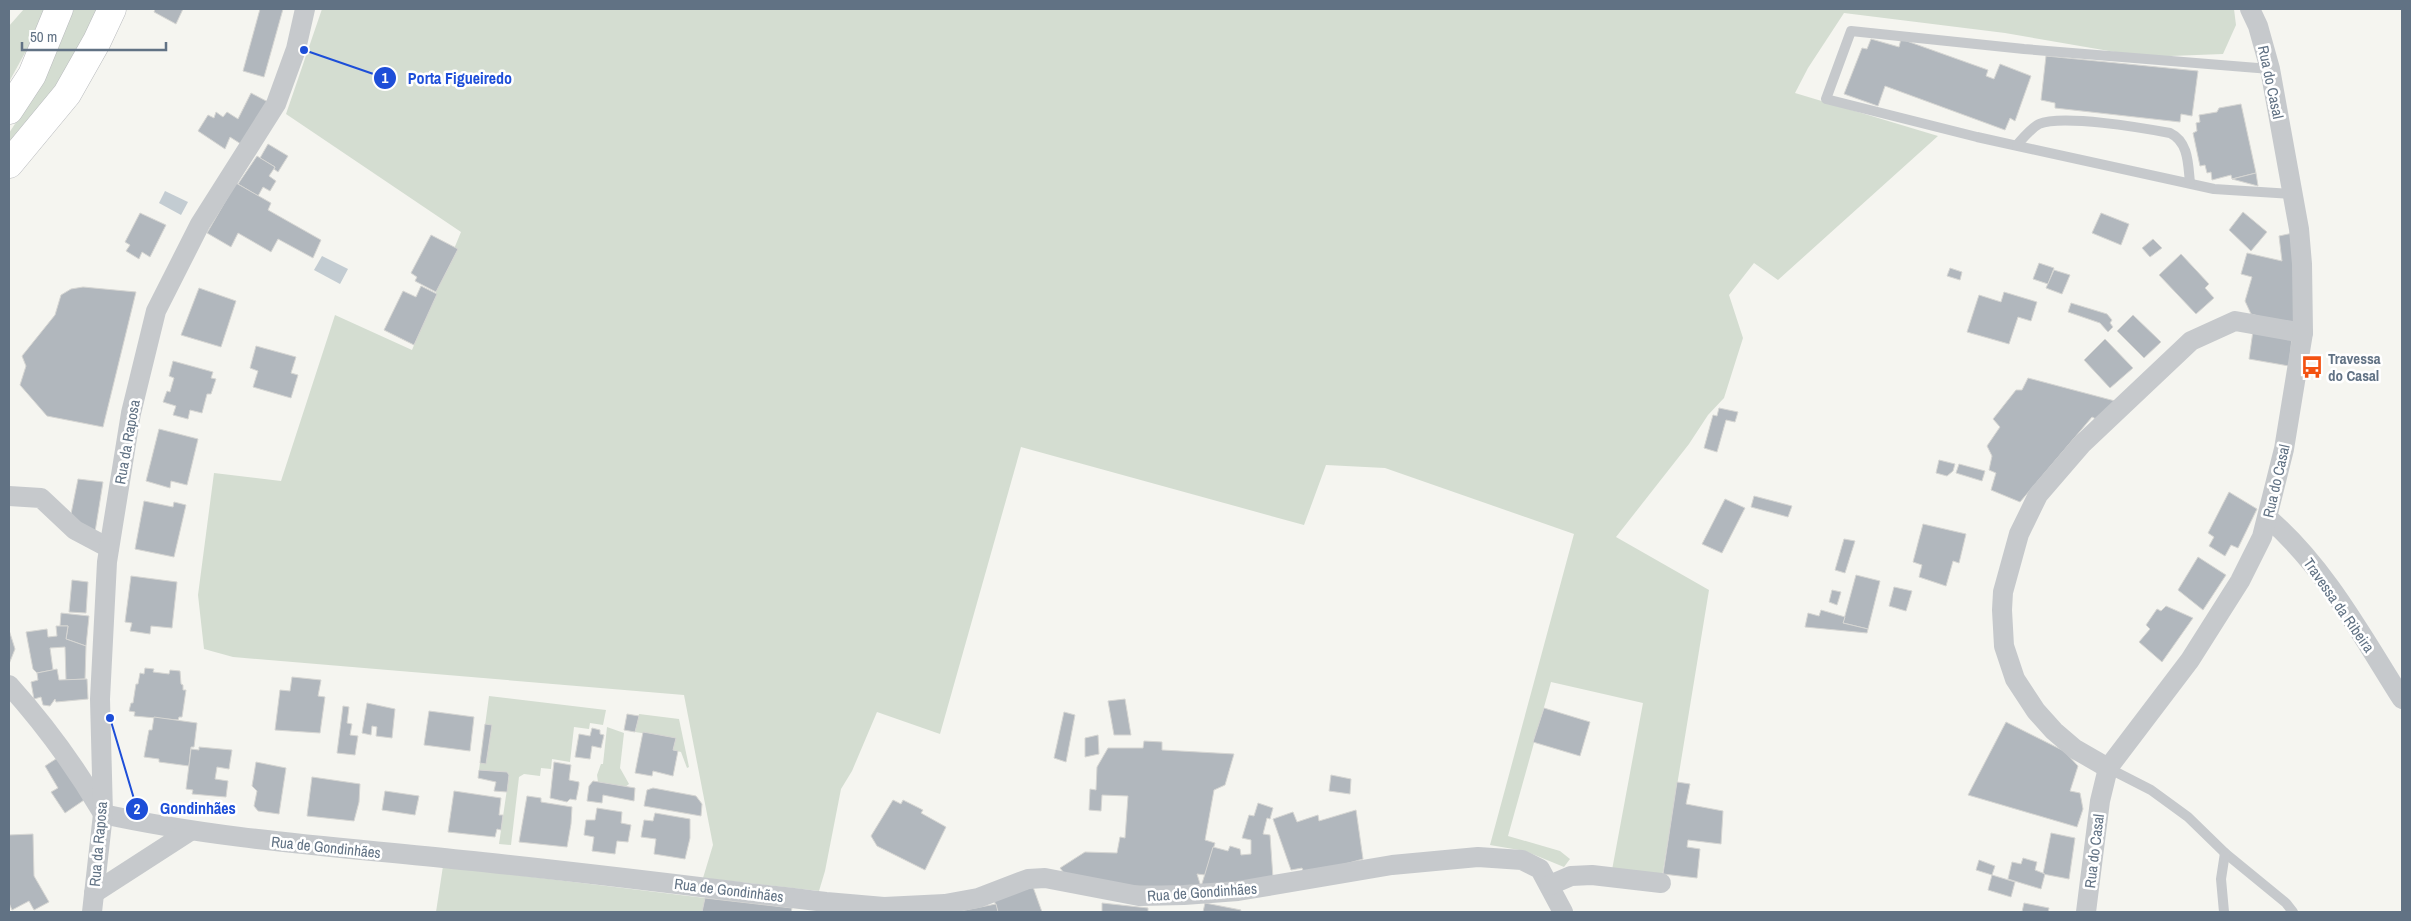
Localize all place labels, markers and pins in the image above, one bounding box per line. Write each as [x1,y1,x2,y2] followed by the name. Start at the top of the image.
[373,62,522,93] callout: Porta Figueiredo
[2328,348,2381,386] place label: Travessa do Casal
[2299,354,2325,380] bus stop icon: Travessa do Casal
[125,793,245,824] callout: Gondinhães

